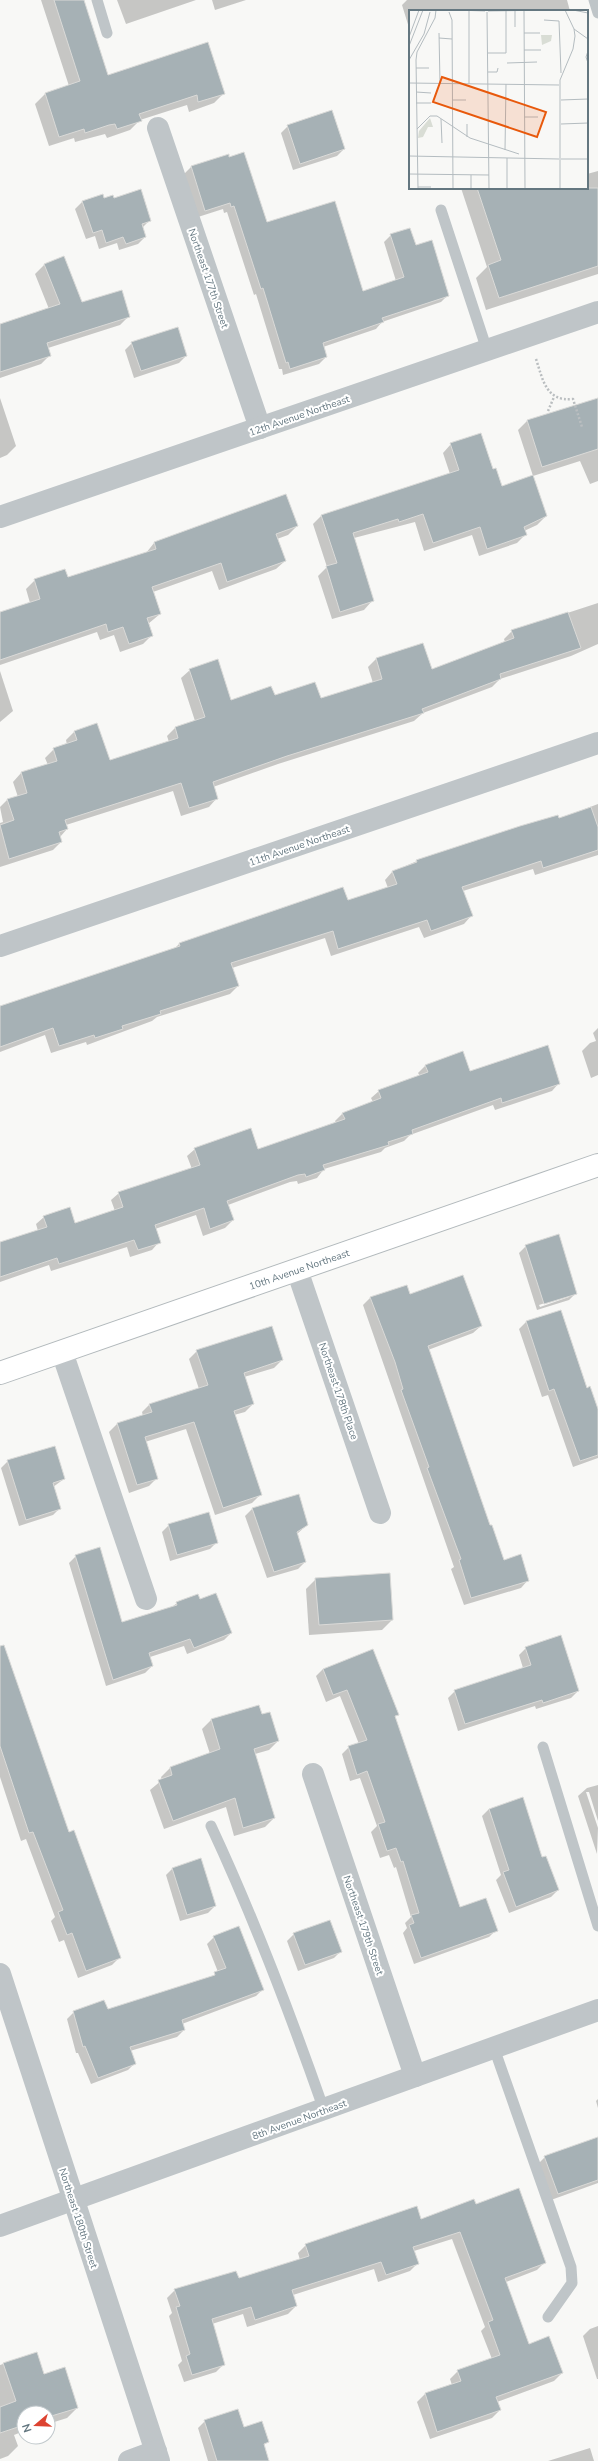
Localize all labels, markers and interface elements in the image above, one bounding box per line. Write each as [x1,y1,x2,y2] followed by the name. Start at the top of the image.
[409,10,588,189] inset map
[184,227,232,330] street label: Northeast 177th Street
[247,392,352,440] street label: 12th Avenue Northeast
[247,822,352,870] street label: 11th Avenue Northeast
[247,1246,352,1294] street label: 10th Avenue Northeast
[315,1341,361,1442] street label: Northeast 178th Place
[339,1874,387,1977] street label: Northeast 179th Street
[250,2096,349,2143] street label: 8th Avenue Northeast
[55,2166,101,2271] street label: Northeast 180th Street
[16,2405,56,2445] north arrow
[19,2422,35,2434] text: N

